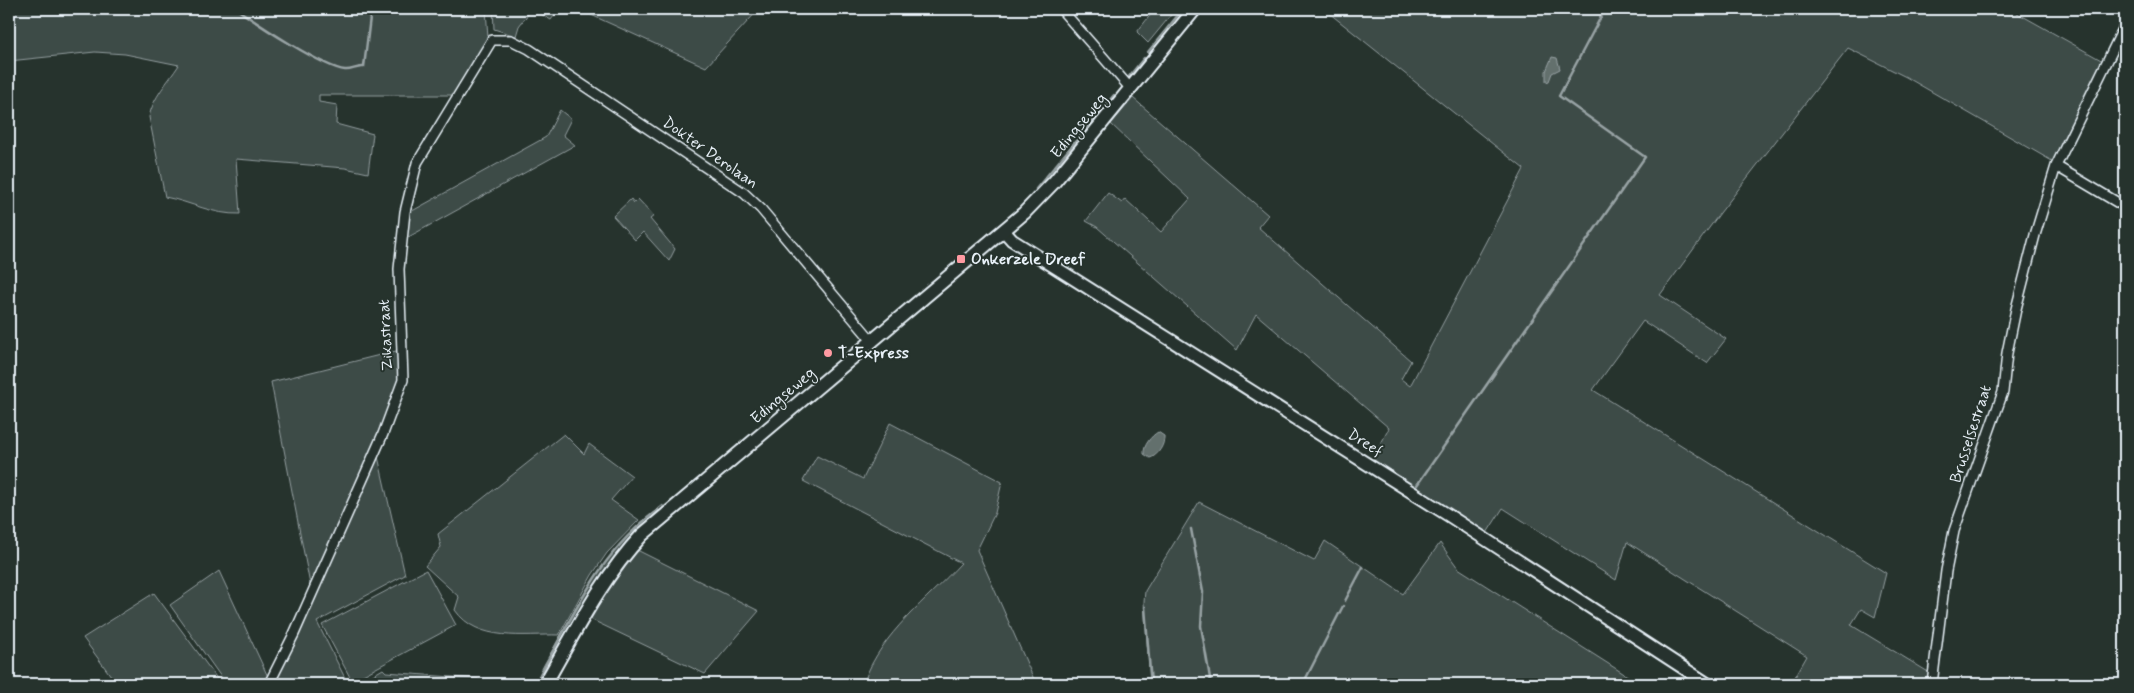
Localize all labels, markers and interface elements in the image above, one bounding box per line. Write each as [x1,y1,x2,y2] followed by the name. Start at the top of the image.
[1046,89,1113,164] street label: Edingseweg
[658,112,762,194] street label: Dokter Derolaan
[971,249,1085,270] place label: Onkerzele Dreef
[955,253,967,265] marker: Onkerzele Dreef
[374,299,398,371] street label: Zikastraat
[838,343,909,364] place label: T-Express
[822,347,834,359] marker: T-Express
[746,363,820,430] street label: Edingseweg
[1945,382,1997,486] street label: Brusselsestraat
[1343,424,1387,462] street label: Dreef

